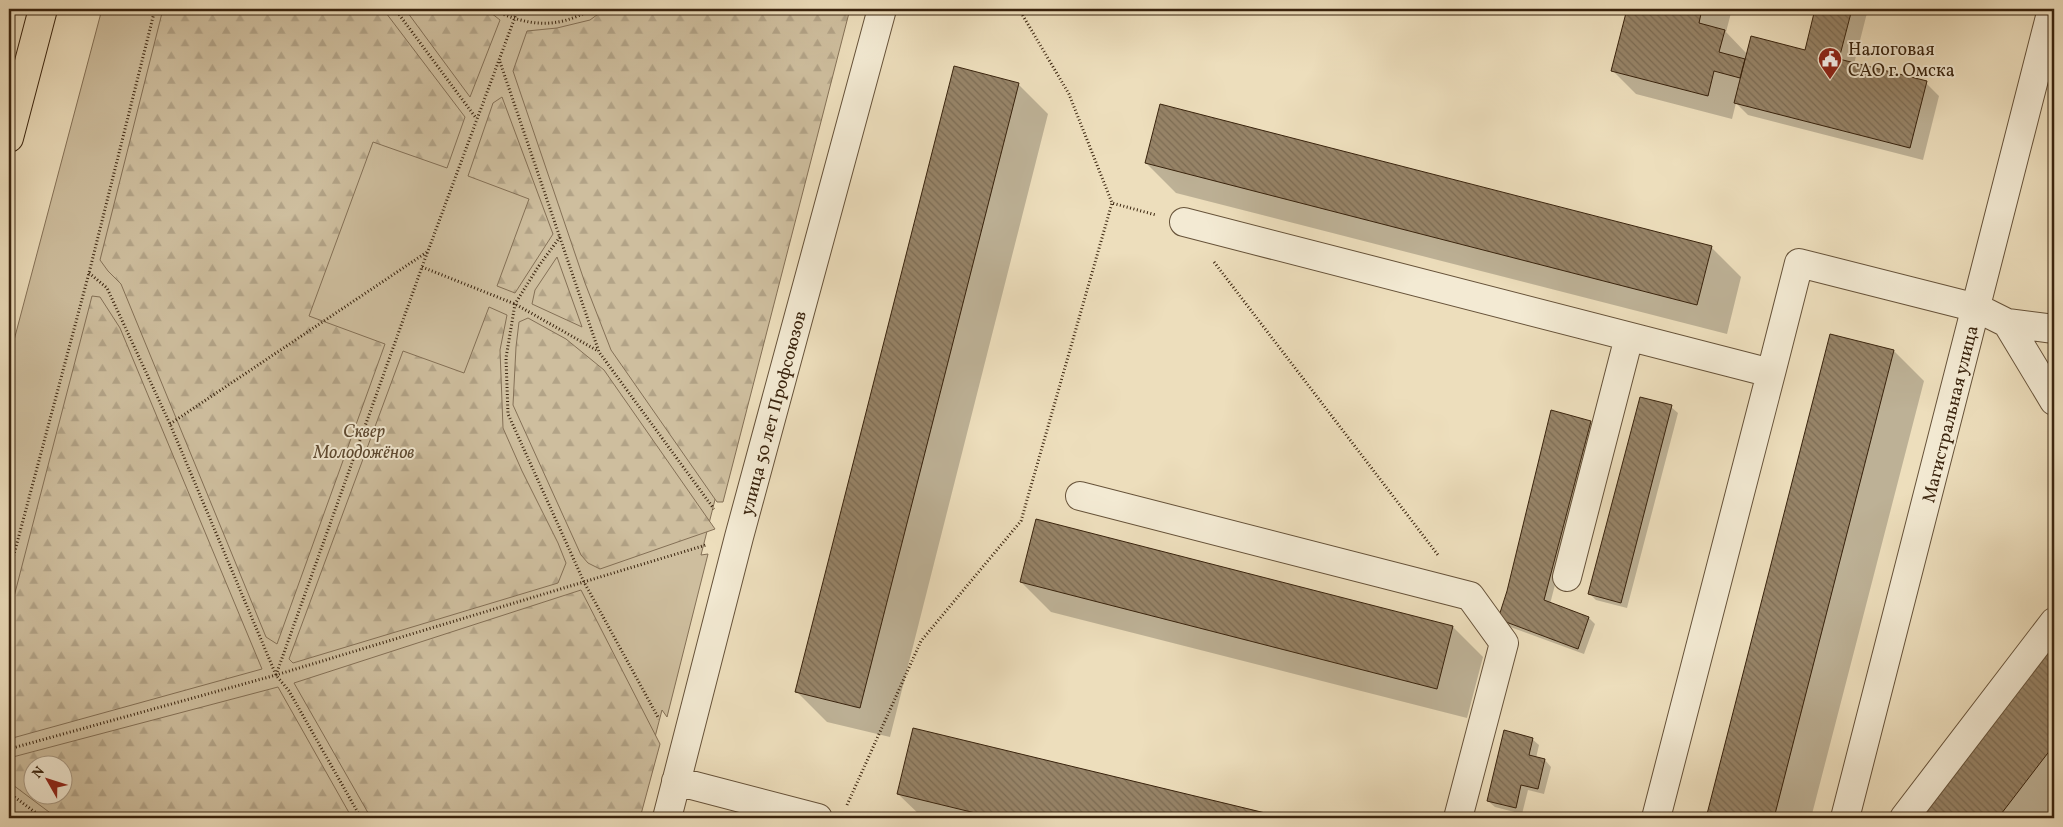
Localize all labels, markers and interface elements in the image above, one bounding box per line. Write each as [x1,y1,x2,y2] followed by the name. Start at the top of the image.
[1848,38,1955,84] place label: Налоговая САО г. Омска
[1817,46,1843,80] public building icon: Налоговая САО г. Омска
[735,308,814,518] street label: улица 50 лет Профсоюзов
[1917,323,1986,506] street label: Магистральная улица
[313,420,415,466] park label: Сквер Молодожёнов
[22,754,72,804] north arrow
[28,763,50,783] text: N

